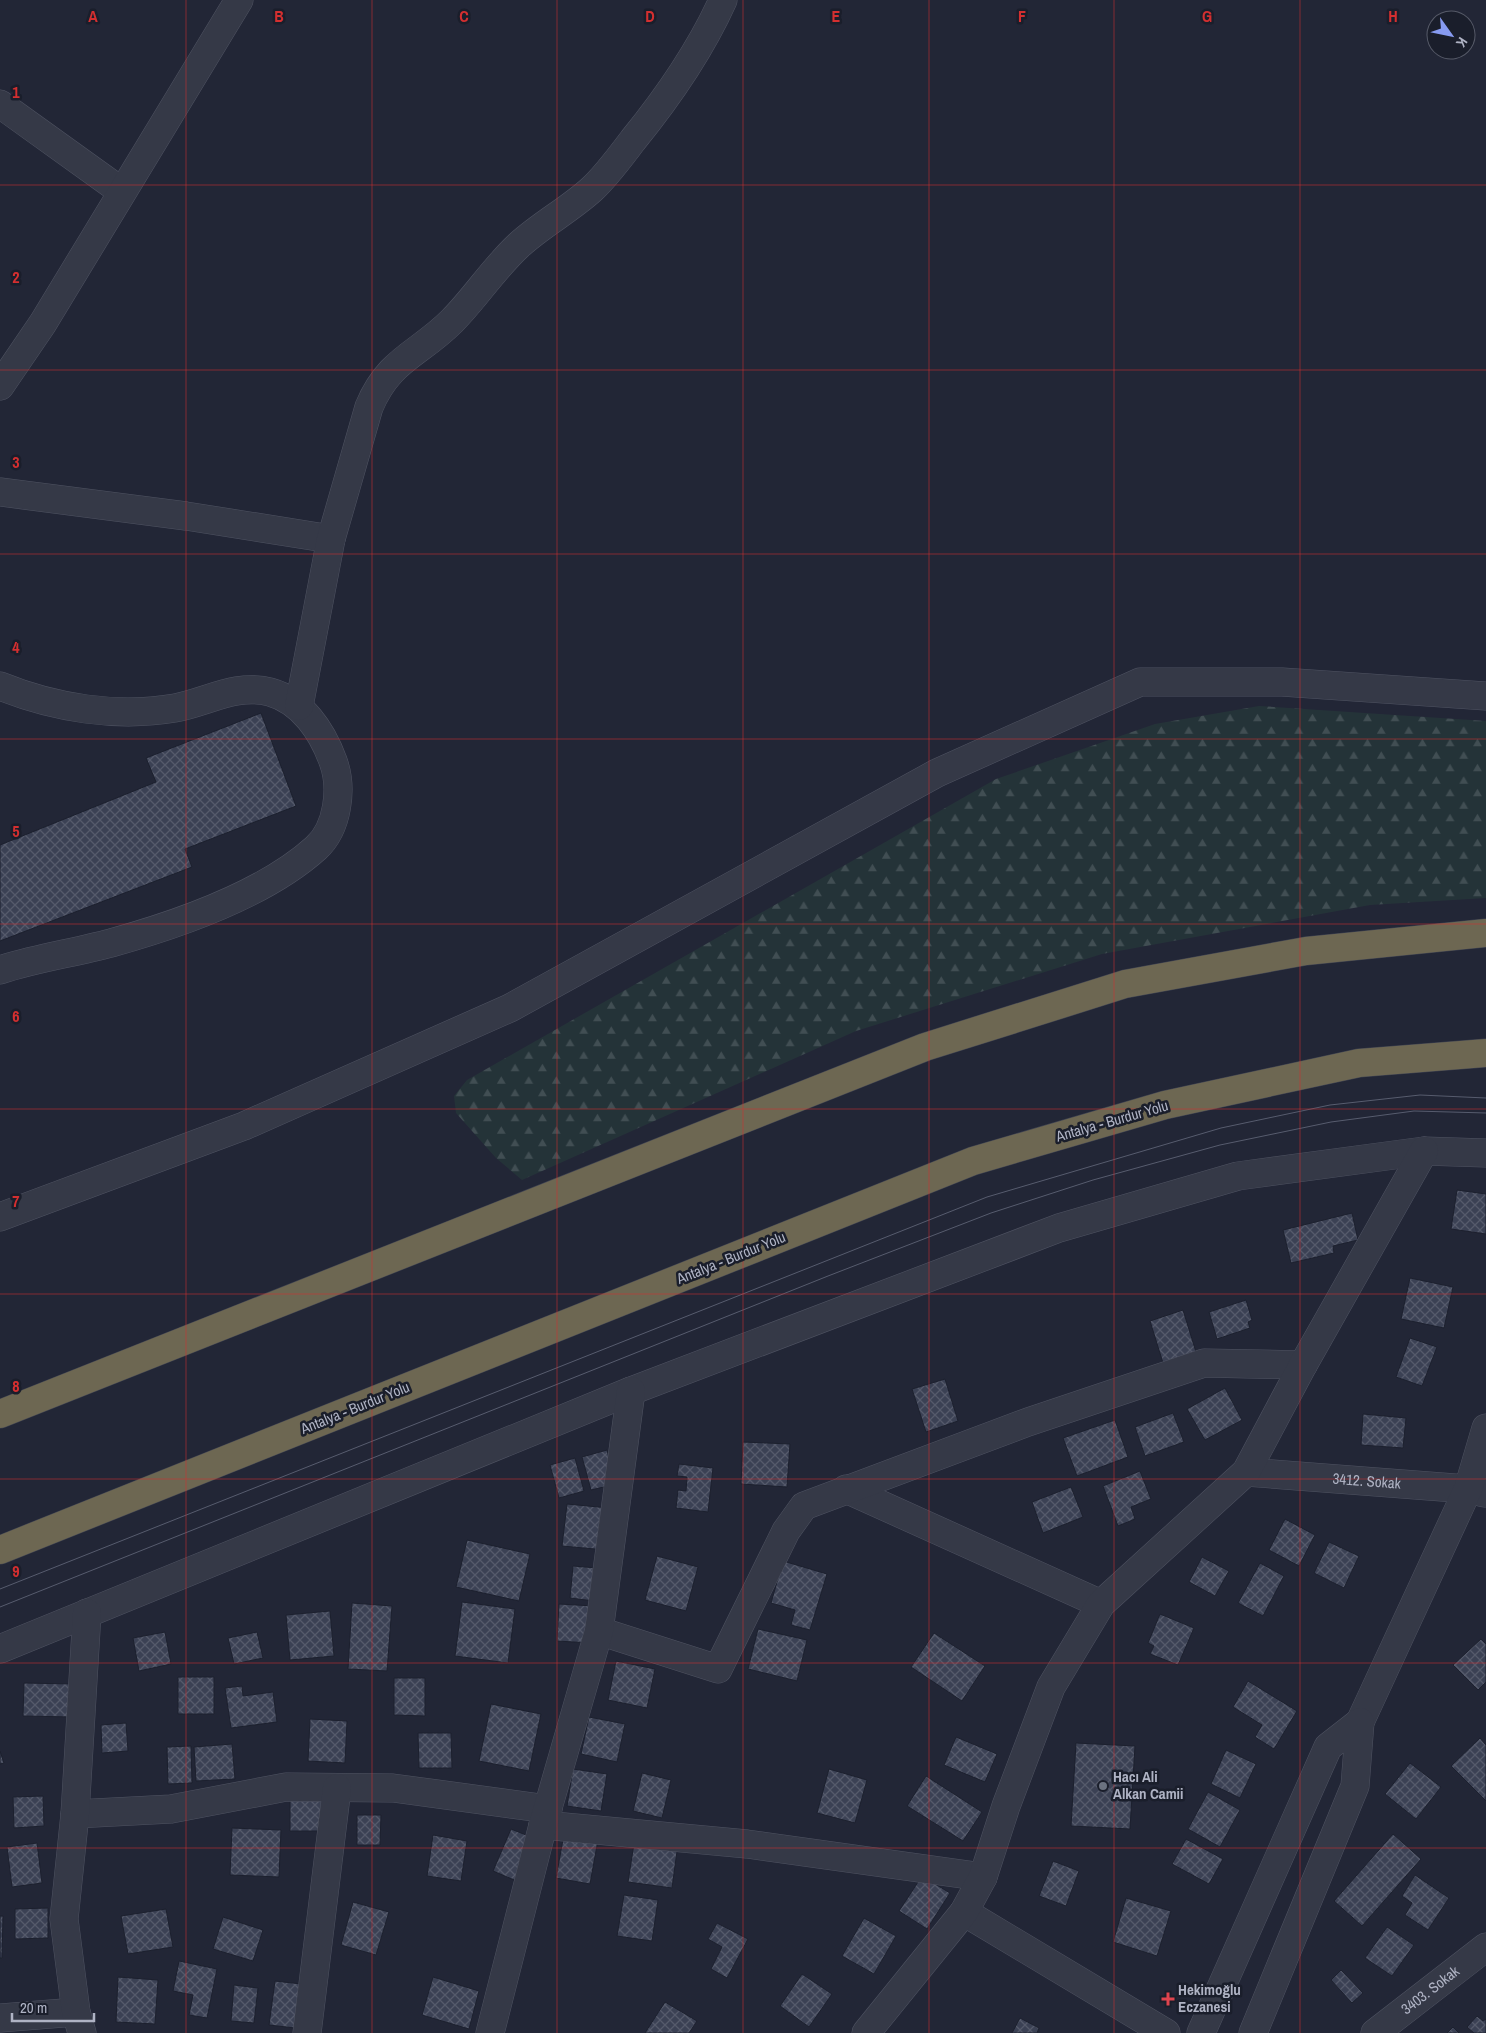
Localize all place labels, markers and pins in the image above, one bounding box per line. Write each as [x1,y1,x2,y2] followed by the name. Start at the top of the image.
[1113,1766,1183,1804] place label: Hacı Ali Alkan Camii
[1097,1780,1109,1792] marker: Hacı Ali Alkan Camii
[1178,1979,1241,2017] place label: Hekimoğlu Eczanesi
[1162,1993,1174,2005] marker: Hekimoğlu Eczanesi

